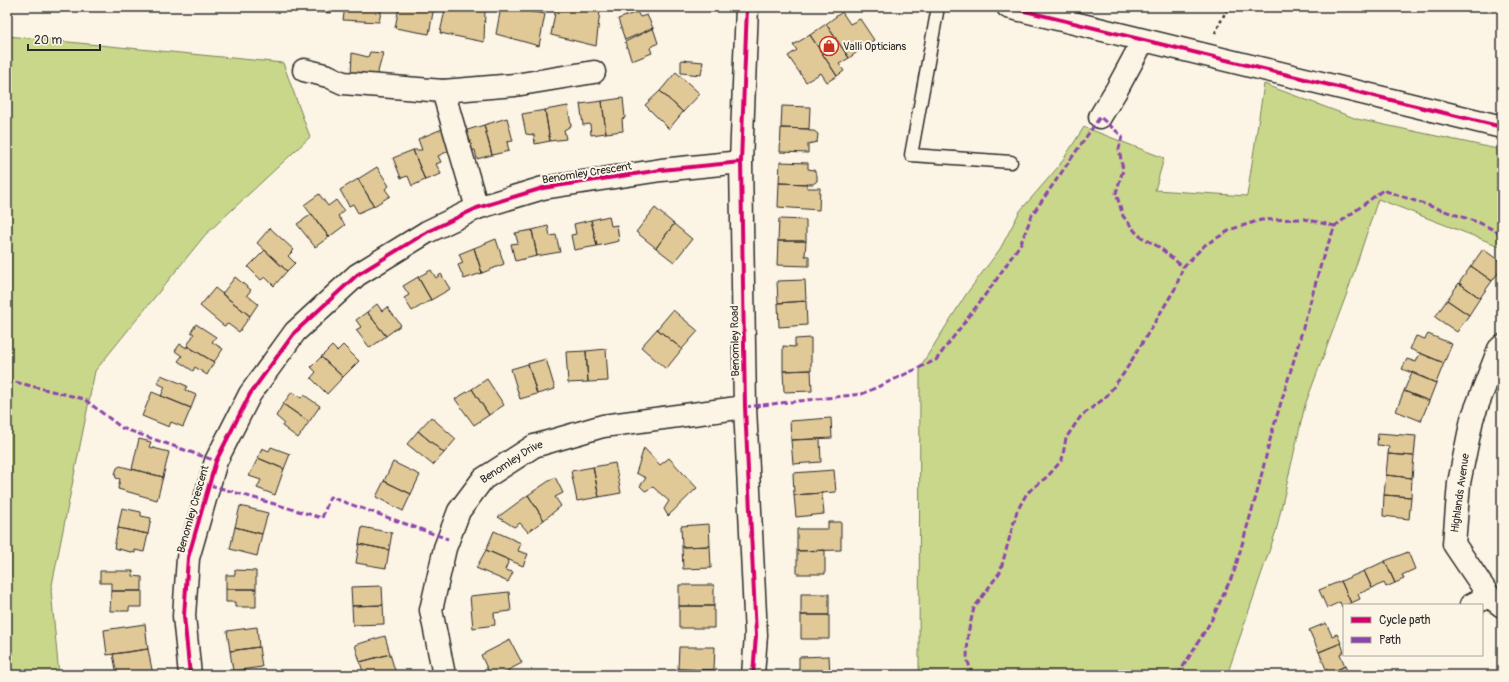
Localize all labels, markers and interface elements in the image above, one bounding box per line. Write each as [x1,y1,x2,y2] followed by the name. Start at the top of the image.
[28,26,100,52] scale bar
[34,33,63,48] text: 20 m
[818,35,840,57] shop icon: Valli Opticians
[843,40,906,53] place label: Valli Opticians
[541,159,633,187] street label: Benomley Crescent
[728,305,742,377] street label: Benomley Road
[477,437,545,486] street label: Benomley Drive
[1448,452,1472,533] street label: Highlands Avenue
[174,463,212,554] street label: Benomley Crescent
[1343,604,1483,656] legend
[1379,613,1431,628] text: Cycle path
[1379,633,1401,648] text: Path

